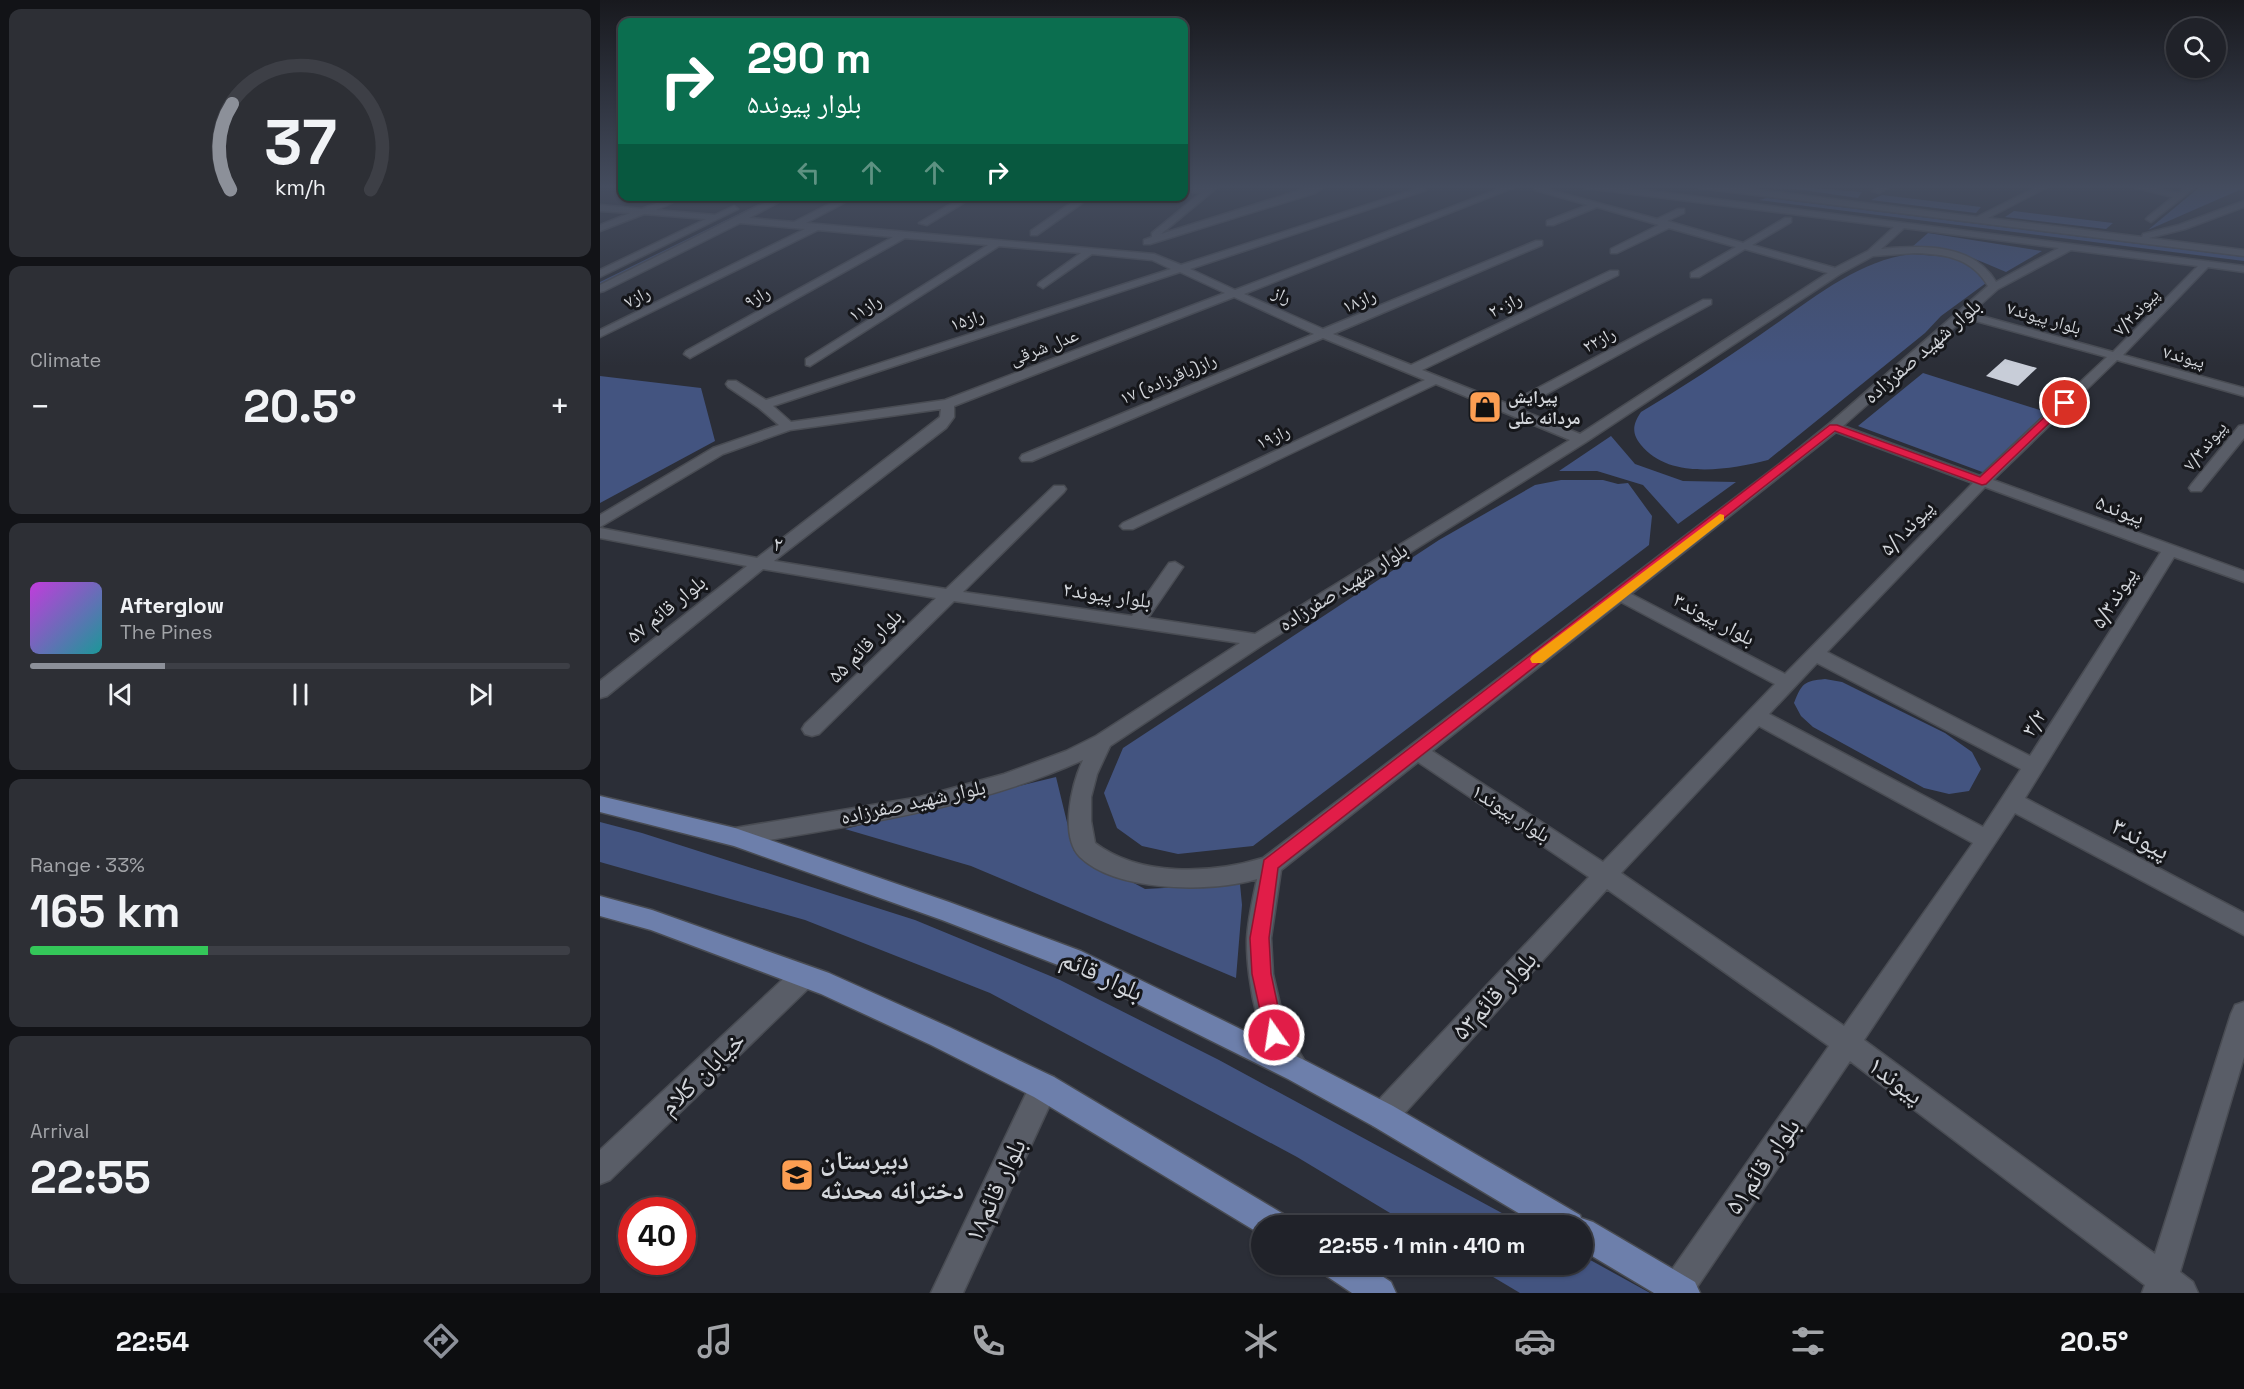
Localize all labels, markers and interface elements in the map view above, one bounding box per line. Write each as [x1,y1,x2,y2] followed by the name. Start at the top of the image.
[2166,18,2226,78] map controls
[2166,18,2226,78] button: search
[747,32,872,85] text: 290 m
[648,42,726,120] icon: right
[747,86,861,121] text: بلوار پیوند۵
[264,103,336,182] text: 37
[792,156,825,189] icon: left
[855,156,888,189] icon: ahead
[918,156,951,189] icon: ahead
[981,156,1014,189] icon: right
[274,174,326,201] text: km/h
[620,280,654,313] street label: راز۷
[740,280,774,313] street label: راز۹
[1268,280,1295,309] street label: راز
[1338,283,1379,318] street label: راز۱۸
[2107,283,2164,340] street label: پیوند۷/۲
[1484,287,1525,322] street label: راز۲۰
[844,289,885,326] street label: راز۱۱
[1857,292,1986,409] street label: بلوار شهید صفرزاده
[2004,296,2084,339] street label: بلوار پیوند۷
[947,303,987,336] street label: راز۱۵
[1578,321,1619,358] street label: راز۲۲
[1006,323,1082,370] street label: عدل شرقی
[2161,340,2208,373] street label: پیوند۷
[30,347,101,373] text: Climate
[1116,348,1220,409] street label: ۱۷ راز(باقرزاده)
[2039,377,2090,428] pin
[243,378,357,435] text: 20.5°
[1508,385,1581,429] place label: پیرایش مردانه علی
[30,386,50,428] text: −
[550,386,570,428] text: +
[2048,386,2081,419] icon: arrive
[1467,389,1503,425] shop icon: پیرایش مردانه علی
[2178,416,2232,475] street label: پیوند۷/۳
[1252,419,1293,454] street label: راز۱۹
[2092,488,2148,531] street label: پیوند۵
[1874,494,1940,561] street label: پیوند۵/۱
[771,529,785,558] street label: ۲
[1273,536,1412,637] street label: بلوار شهید صفرزاده
[2084,562,2143,633] street label: پیوند۵/۳
[620,568,712,650] street label: بلوار قائم ۵۷
[1061,575,1153,614] street label: بلوار پیوند۲
[1669,586,1760,651] street label: بلوار پیوند۳
[120,591,224,619] text: Afterglow
[822,603,908,689] street label: بلوار قائم ۵۵
[120,619,213,645] text: The Pines
[104,678,137,711] icon: previous
[284,678,317,711] icon: pause
[464,678,497,711] icon: next
[2015,704,2052,741] street label: ۳/۲
[838,773,988,830] street label: بلوار شهید صفرزاده
[1467,777,1556,848] street label: بلوار پیوند۱
[2106,809,2176,867] street label: پیوند۳
[30,852,145,878] text: Range · 33%
[30,883,180,940] text: 165 km
[1055,941,1149,1009] street label: بلوار قائم
[1444,943,1544,1047] street label: بلوار قائم۵۳
[1242,1003,1306,1067] position arrow
[652,1023,753,1123] street label: خیابان کلام
[1861,1048,1931,1112] street label: پیوند۱
[1716,1111,1808,1221] street label: بلوار قائم۵۱
[30,1118,89,1144] text: Arrival
[956,1133,1034,1247] street label: بلوار قائم۱۸
[820,1143,964,1207] place label: دبیرستان دخترانه محدثه
[30,1149,151,1206] text: 22:55
[779,1157,815,1193] school or university icon: دبیرستان دخترانه محدثه
[618,1197,696,1275] speed limit sign: 40
[1319,1231,1525,1259] text: 22:55 · 1 min · 410 m
[420,1320,462,1362] icon: directions
[694,1320,736,1362] icon: music
[967,1320,1009,1362] icon: phone
[1240,1320,1282,1362] icon: climate
[1514,1320,1556,1362] icon: car
[1787,1320,1829,1362] icon: filters
[116,1324,189,1359] text: 22:54
[2060,1324,2128,1359] text: 20.5°

